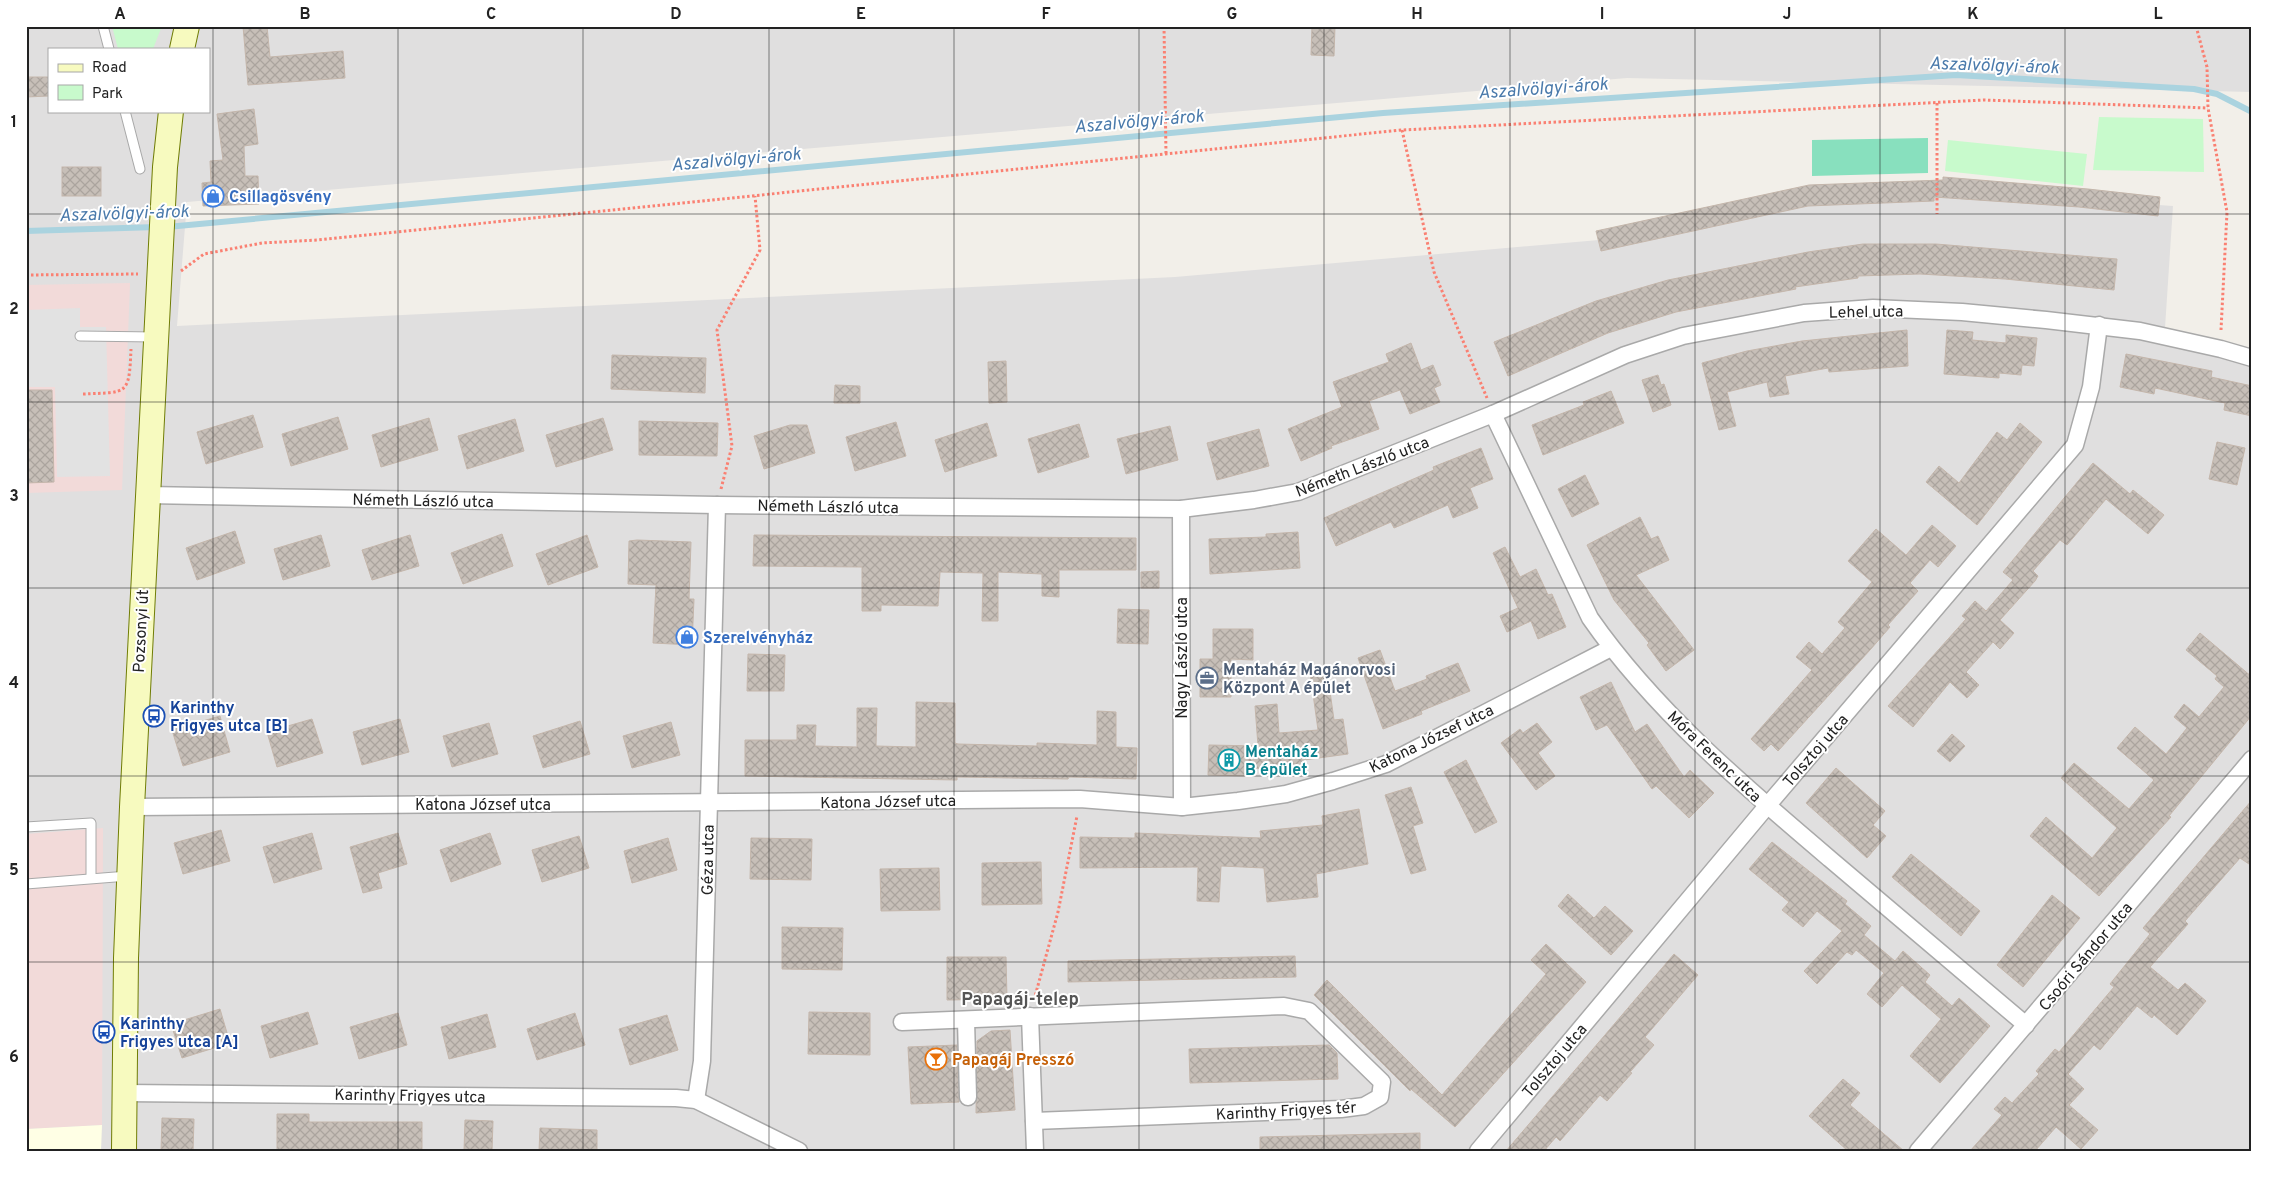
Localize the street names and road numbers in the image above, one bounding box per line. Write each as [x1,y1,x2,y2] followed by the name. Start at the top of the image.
[1829,302,1903,324] street label: Lehel utca
[1293,433,1432,503] street label: Németh László utca
[352,491,494,513] street label: Németh László utca
[757,497,899,519] street label: Németh László utca
[130,589,154,673] street label: Pozsonyi út
[1173,597,1193,719] street label: Nagy László utca
[1366,701,1497,779] street label: Katona József utca
[1662,707,1765,807] street label: Móra Ferenc utca
[1779,711,1854,792] street label: Tolsztoj utca
[820,792,956,814] street label: Katona József utca
[415,796,551,816] street label: Katona József utca
[698,824,720,896] street label: Géza utca
[2035,899,2138,1016] street label: Csoóri Sándor utca
[1519,1020,1592,1102] street label: Tolsztoj utca
[334,1086,486,1108] street label: Karinthy Frigyes utca
[1215,1098,1357,1126] street label: Karinthy Frigyes tér

